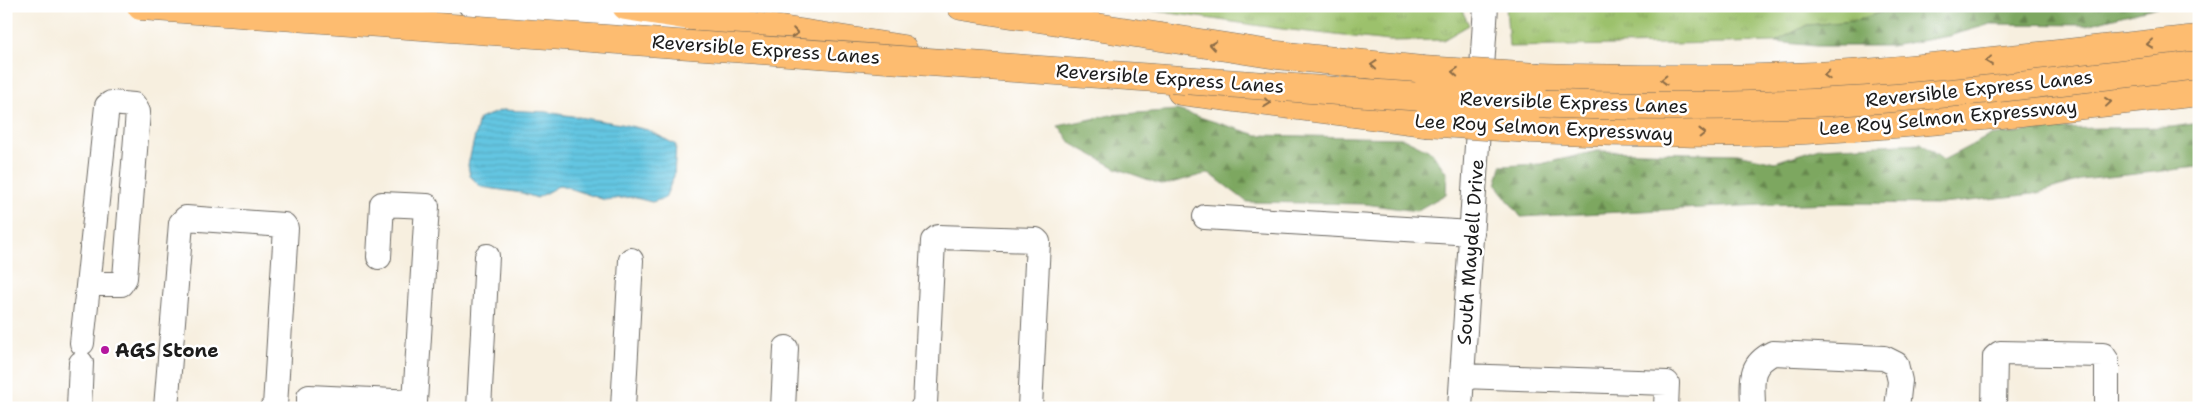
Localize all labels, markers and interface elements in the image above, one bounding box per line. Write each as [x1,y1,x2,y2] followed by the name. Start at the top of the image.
[790,27,799,37] one-way arrow
[651,29,881,70] street label: Reversible Express Lanes
[2146,38,2154,49] one-way arrow
[1208,40,1217,50] one-way arrow
[1984,55,1992,66] one-way arrow
[1055,58,1285,99] street label: Reversible Express Lanes
[1369,60,1377,71] one-way arrow
[1864,64,2094,113] street label: Reversible Express Lanes
[1451,67,1459,78] one-way arrow
[1823,69,1831,80] one-way arrow
[1660,75,1668,85] one-way arrow
[1459,86,1689,119] street label: Reversible Express Lanes
[1818,94,2078,141] street label: Lee Roy Selmon Expressway
[1263,97,1271,108] one-way arrow
[2105,97,2113,108] one-way arrow
[1414,108,1674,147] street label: Lee Roy Selmon Expressway
[1699,128,1707,138] one-way arrow
[1452,158,1489,346] street label: South Maydell Drive
[115,338,219,363] place label: AGS Stone
[99,344,111,356] marker: AGS Stone

